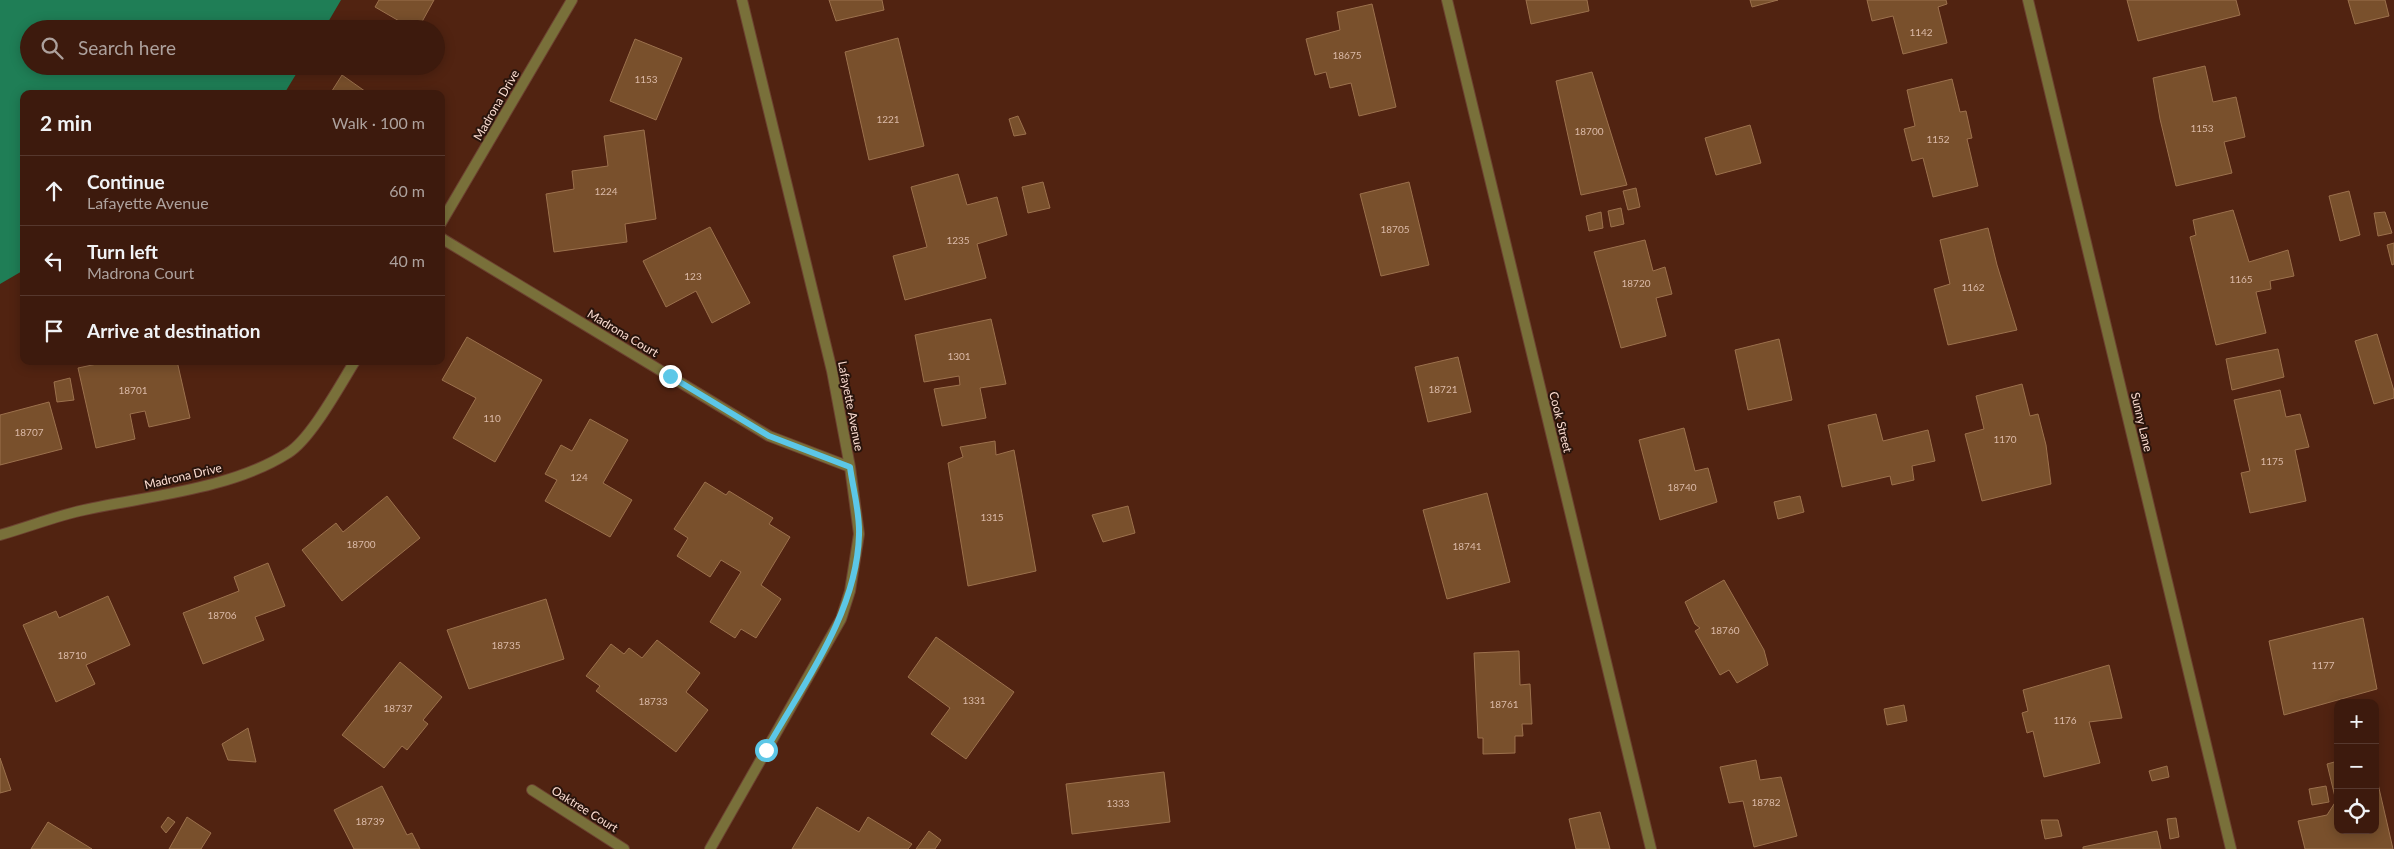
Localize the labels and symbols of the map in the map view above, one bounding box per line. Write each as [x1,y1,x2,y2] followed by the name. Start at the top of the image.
[1909,26,1933,38] house number: 1142
[1332,49,1362,61] house number: 18675
[470,67,522,143] street label: Madrona Drive
[634,73,658,85] house number: 1153
[876,113,900,125] house number: 1221
[2190,122,2214,134] house number: 1153
[1574,125,1604,137] house number: 18700
[1926,133,1950,145] house number: 1152
[594,185,618,197] house number: 1224
[1380,223,1410,235] house number: 18705
[946,234,970,246] house number: 1235
[684,270,702,282] house number: 123
[2229,273,2253,285] house number: 1165
[1621,277,1651,289] house number: 18720
[1961,281,1985,293] house number: 1162
[585,306,662,360] street label: Madrona Court
[947,350,971,362] house number: 1301
[835,360,867,452] street label: Lafayette Avenue
[659,365,682,388] route end
[1428,383,1458,395] house number: 18721
[118,384,148,396] house number: 18701
[1546,390,1576,455] street label: Cook Street
[2128,391,2156,453] street label: Sunny Lane
[483,412,501,424] house number: 110
[14,426,44,438] house number: 18707
[1993,433,2017,445] house number: 1170
[2260,455,2284,467] house number: 1175
[143,460,223,492] street label: Madrona Drive
[570,471,588,483] house number: 124
[1667,481,1697,493] house number: 18740
[980,511,1004,523] house number: 1315
[346,538,376,550] house number: 18700
[1452,540,1482,552] house number: 18741
[207,609,237,621] house number: 18706
[1710,624,1740,636] house number: 18760
[491,639,521,651] house number: 18735
[57,649,87,661] house number: 18710
[2311,659,2335,671] house number: 1177
[962,694,986,706] house number: 1331
[638,695,668,707] house number: 18733
[1489,698,1519,710] house number: 18761
[383,702,413,714] house number: 18737
[2053,714,2077,726] house number: 1176
[755,739,778,762] route start
[549,783,622,836] street label: Oaktree Court
[1751,796,1781,808] house number: 18782
[1106,797,1130,809] house number: 1333
[355,815,385,827] house number: 18739

